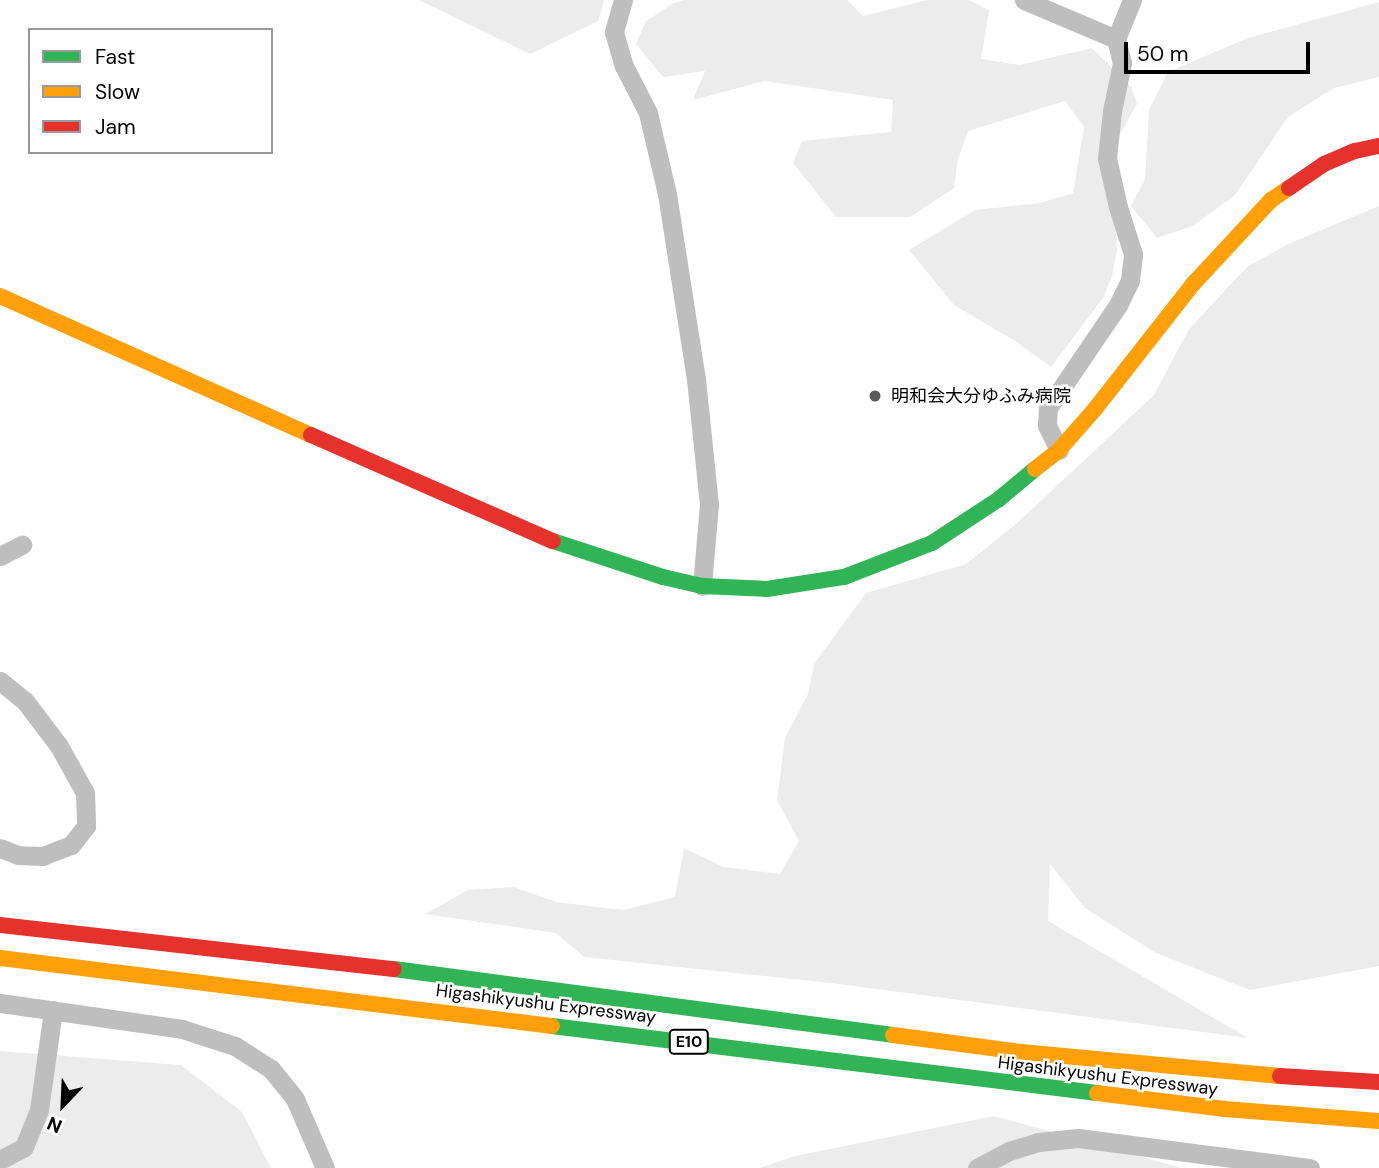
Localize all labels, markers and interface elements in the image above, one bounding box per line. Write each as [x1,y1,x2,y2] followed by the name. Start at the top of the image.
[28,28,273,154] legend
[1127,28,1312,72] scale bar
[1137,40,1188,68] text: 50 m
[95,43,135,71] text: Fast
[95,78,140,106] text: Slow
[95,113,136,141] text: Jam
[891,385,1071,407] place label: 明和会大分ゆふみ病院
[865,386,885,406] marker: 明和会大分ゆふみ病院
[435,980,657,1028] street label: Higashikyushu Expressway
[668,1030,710,1054] road number: E10
[997,1052,1219,1100] street label: Higashikyushu Expressway
[28,1070,98,1140] north arrow
[43,1111,66,1139] text: N

